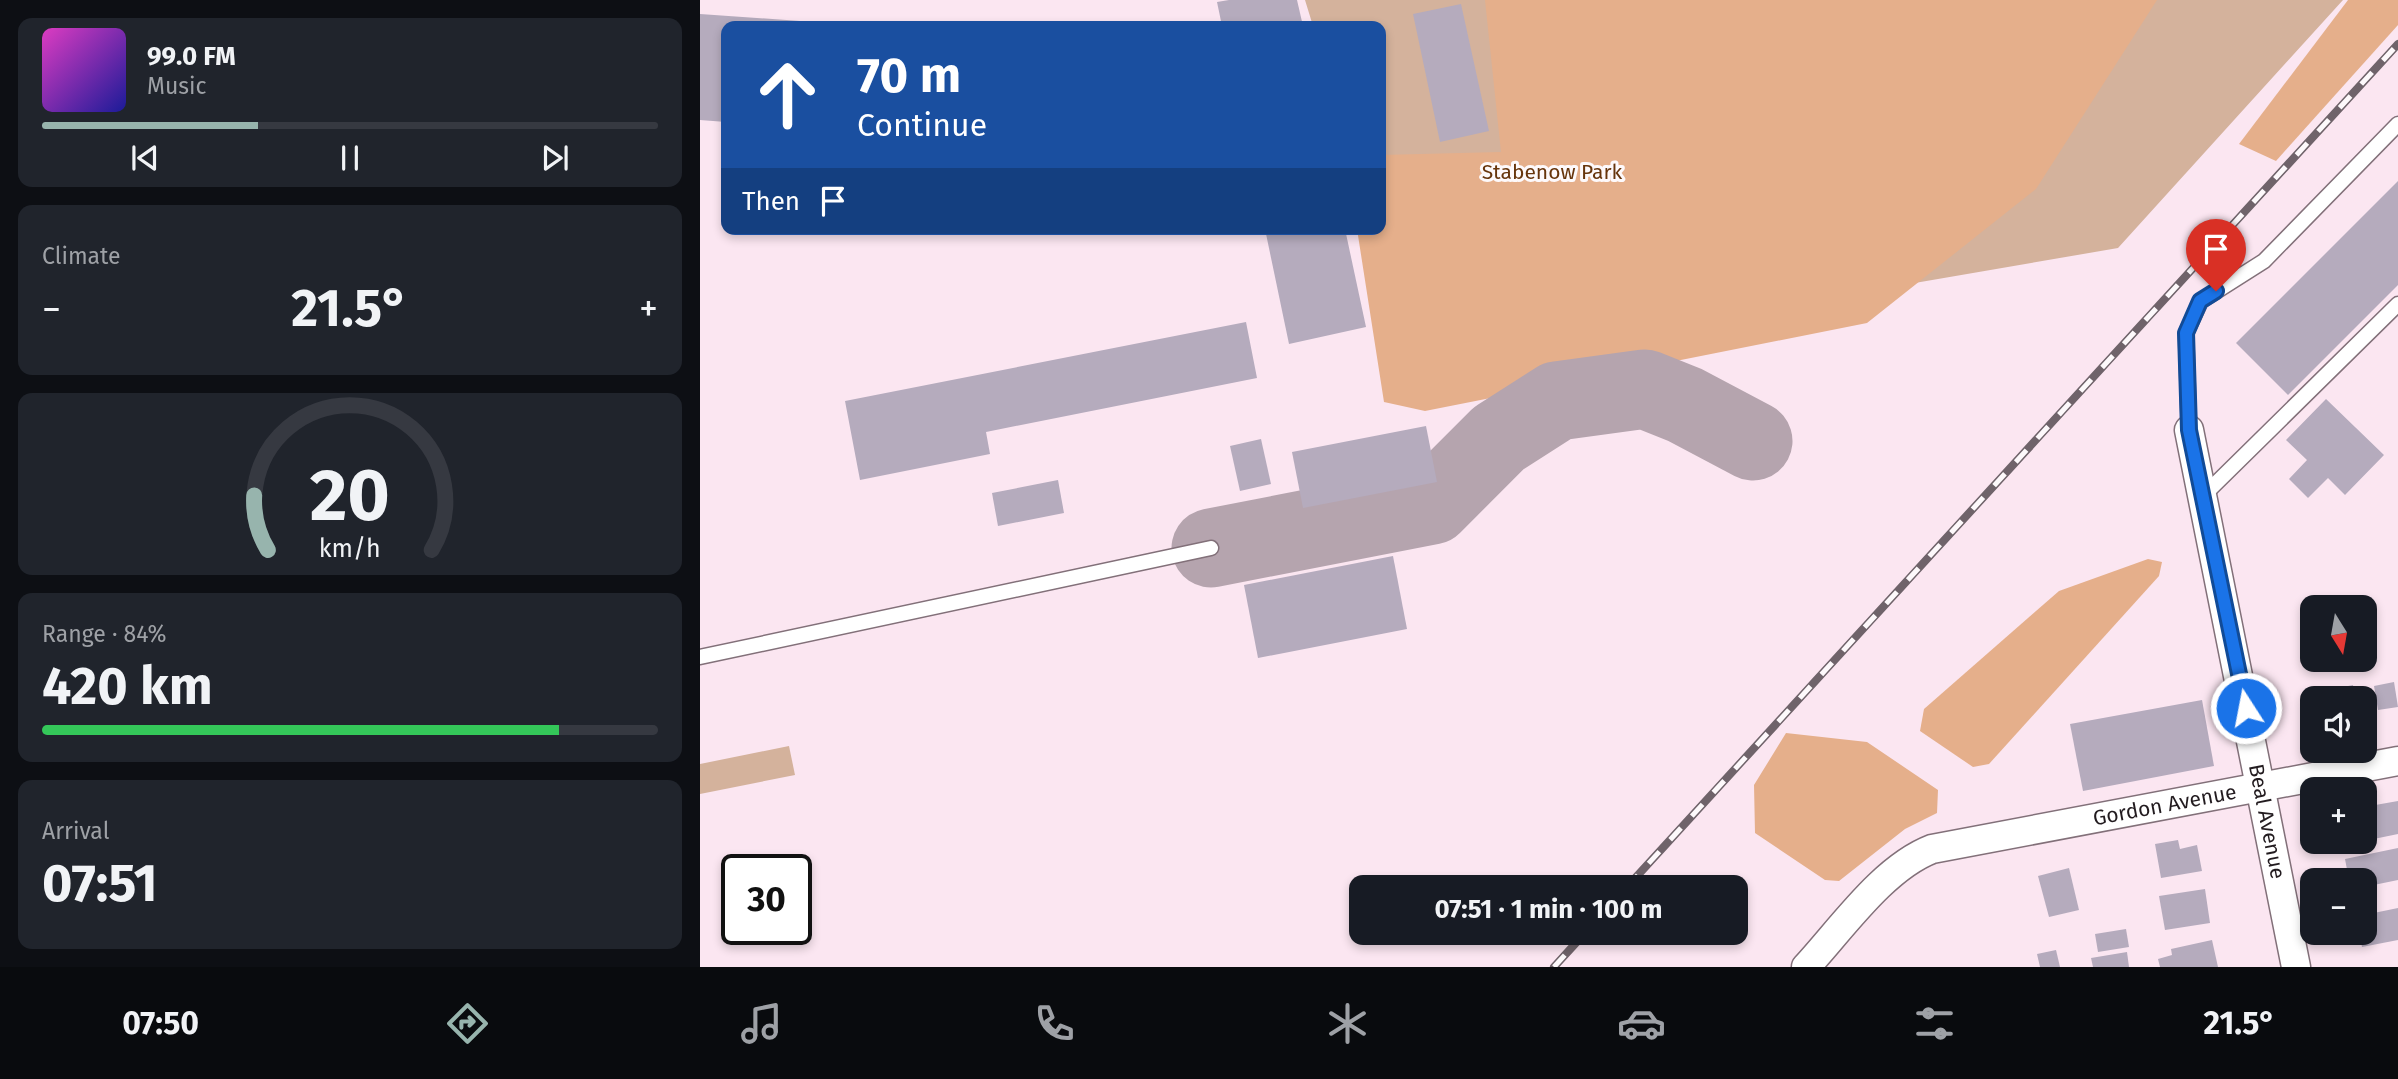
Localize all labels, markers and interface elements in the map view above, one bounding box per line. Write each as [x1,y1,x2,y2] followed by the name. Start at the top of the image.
[147,41,236,72] text: 99.0 FM
[857,46,961,105] text: 70 m
[742,49,833,140] icon: ahead
[147,72,207,100] text: Music
[857,106,987,144] text: Continue
[126,139,164,177] icon: previous
[331,139,369,177] icon: pause
[536,139,574,177] icon: next
[1482,159,1623,185] park label: Stabenow Park
[814,182,852,220] icon: arrive
[742,186,800,217] text: Then
[2186,219,2246,291] pin
[2197,230,2235,268] icon: arrive
[42,242,121,270] text: Climate
[291,277,409,340] text: 21.5°
[42,286,61,332] text: −
[639,286,658,332] text: +
[310,452,390,539] text: 20
[319,533,381,563] text: km/h
[2300,595,2376,672] north arrow
[2300,595,2377,945] map controls
[42,620,167,648] text: Range · 84%
[42,655,213,718] text: 420 km
[2209,671,2283,745] position arrow
[2300,686,2377,763] button: sound
[2243,762,2291,881] street label: Beal Avenue
[2300,777,2377,854] button: +
[2091,779,2239,831] street label: Gordon Avenue
[42,817,109,845] text: Arrival
[42,852,158,915] text: 07:51
[721,854,812,945] speed limit sign: 30
[2300,868,2377,945] button: −
[1434,894,1663,925] text: 07:51 · 1 min · 100 m
[443,999,492,1048] icon: directions
[737,999,786,1048] icon: music
[1030,999,1079,1048] icon: phone
[1323,999,1372,1048] icon: climate
[1617,999,1666,1048] icon: car
[1910,999,1959,1048] icon: filters
[122,1004,199,1042] text: 07:50
[2204,1004,2276,1042] text: 21.5°

